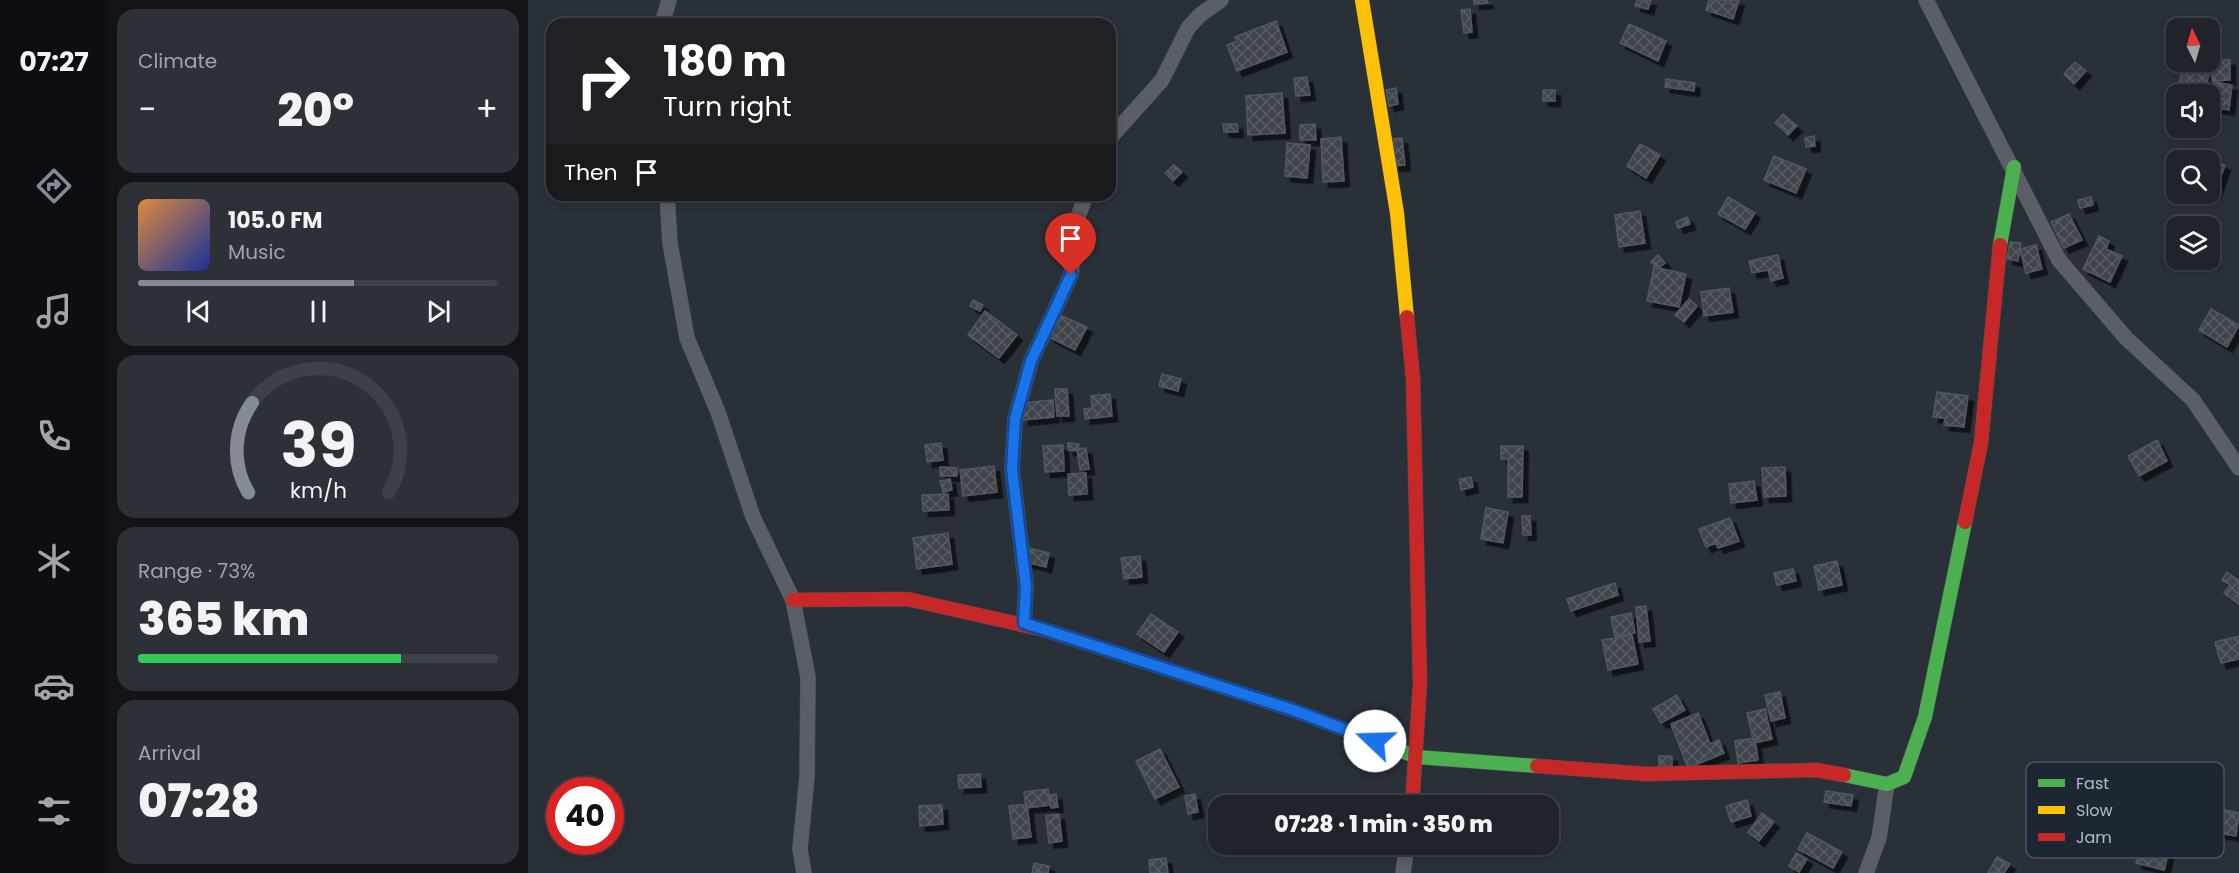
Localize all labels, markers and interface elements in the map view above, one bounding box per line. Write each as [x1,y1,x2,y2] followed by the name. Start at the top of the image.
[2166,18,2220,72] north arrow
[2166,18,2220,270] map controls
[663,32,787,91] text: 180 m
[564,42,642,120] icon: right
[19,43,89,80] text: 07:27
[138,47,217,75] text: Climate
[277,79,354,142] text: 20°
[2166,84,2220,138] button: sound
[138,86,156,133] text: −
[475,86,498,133] text: +
[663,88,792,125] text: Turn right
[2166,150,2220,204] button: search
[630,156,663,189] icon: arrive
[564,157,618,188] text: Then
[33,165,75,207] icon: directions
[228,205,322,236] text: 105.0 FM
[1045,213,1096,275] pin
[2166,216,2220,270] button: layers
[1054,222,1087,255] icon: arrive
[228,238,286,266] text: Music
[33,290,75,332] icon: music
[182,295,215,328] icon: previous
[302,295,335,328] icon: pause
[422,295,455,328] icon: next
[280,402,356,490] text: 39
[33,415,75,457] icon: phone
[289,476,347,507] text: km/h
[33,540,75,582] icon: climate
[138,557,255,585] text: Range · 73%
[138,588,309,651] text: 365 km
[33,665,75,707] icon: car
[1343,709,1407,773] position arrow
[138,739,201,767] text: Arrival
[2026,762,2224,858] legend
[138,770,260,833] text: 07:28
[2076,772,2109,795] text: Fast
[546,777,624,855] speed limit sign: 40
[33,790,75,832] icon: filters
[2076,799,2113,822] text: Slow
[1274,809,1493,840] text: 07:28 · 1 min · 350 m
[2076,826,2112,849] text: Jam

